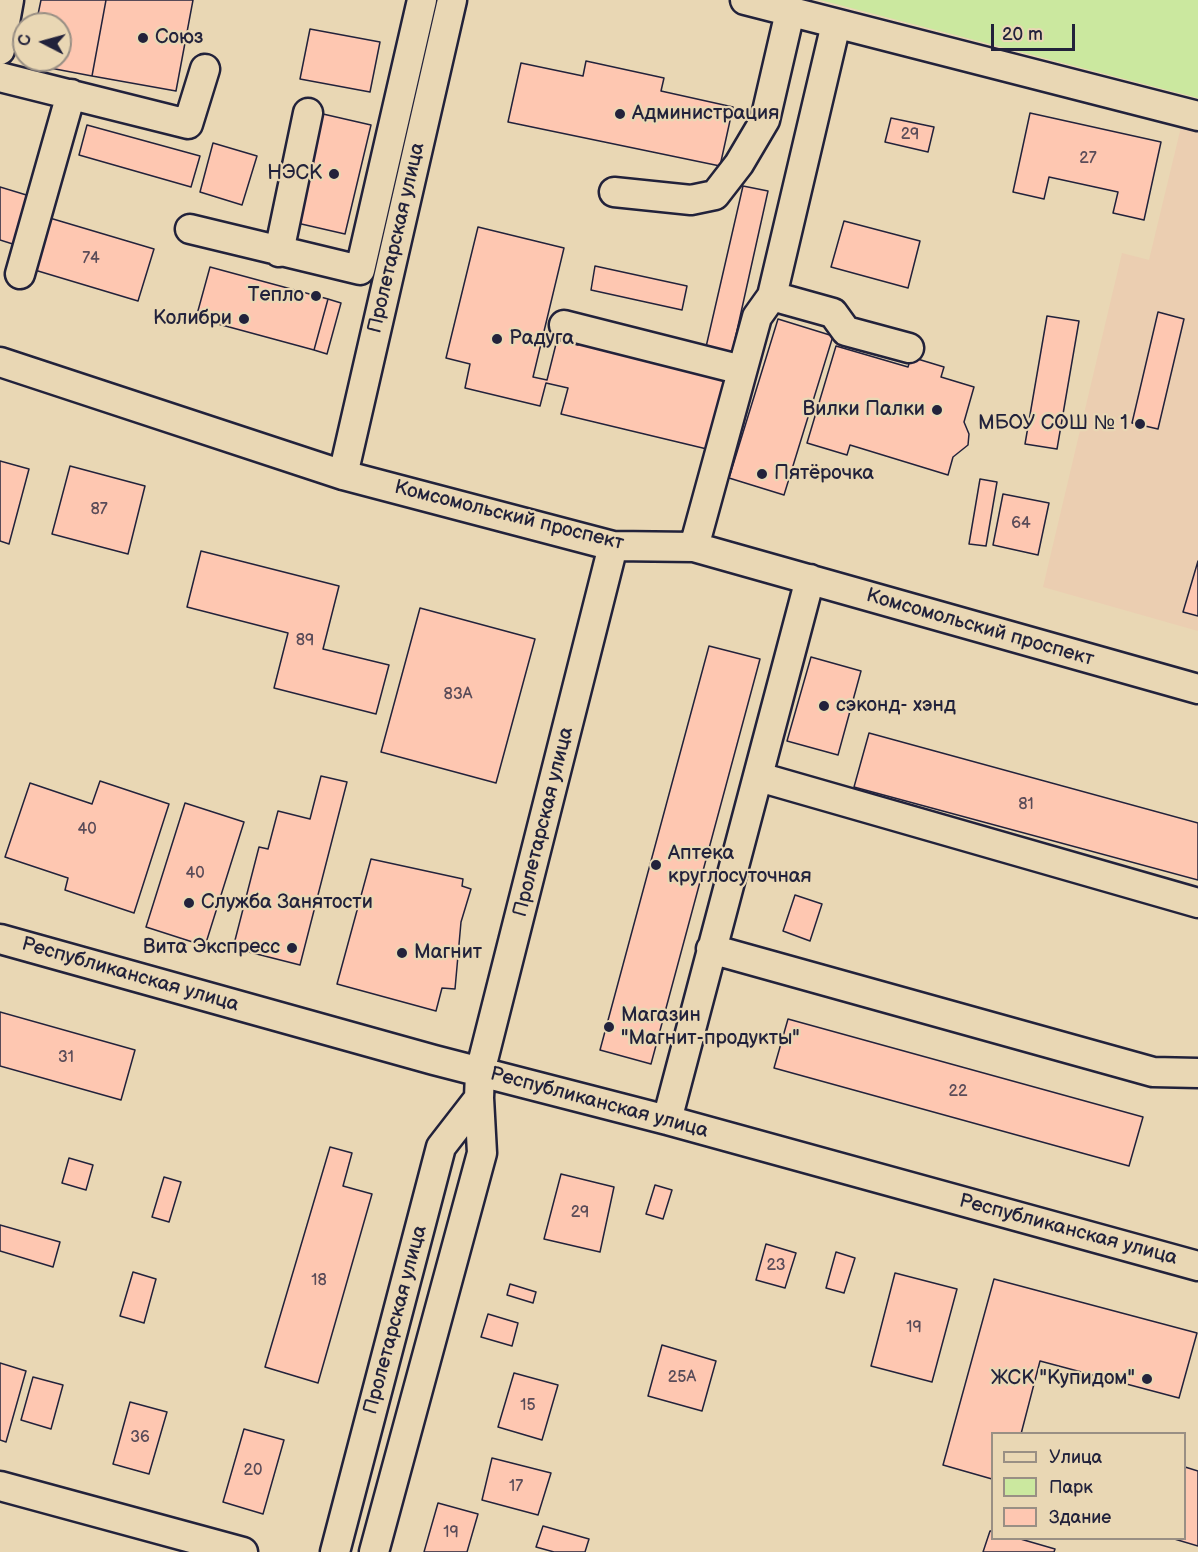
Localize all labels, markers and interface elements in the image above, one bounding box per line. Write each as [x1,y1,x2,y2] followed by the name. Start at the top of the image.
[12,12,72,72] north arrow
[994,12,1078,50] scale bar
[1002,24,1043,45] text: 20 m
[155,26,203,50] place label: Союз
[136,31,150,45] marker: Союз
[16,34,36,47] text: С
[632,102,779,126] place label: Администрация
[613,107,627,121] marker: Администрация
[901,125,919,145] house number: 29
[363,140,431,336] street label: Пролетарская улица
[1079,149,1097,169] house number: 27
[267,162,322,186] place label: НЭСК
[327,167,341,181] marker: НЭСК
[82,249,100,269] house number: 74
[248,284,304,308] place label: Тепло
[309,289,323,303] marker: Тепло
[153,307,232,331] place label: Колибри
[237,312,251,326] marker: Колибри
[509,327,574,351] place label: Радуга
[490,332,504,346] marker: Радуга
[803,398,925,422] place label: Вилки Палки
[930,403,944,417] marker: Вилки Палки
[978,412,1128,436] place label: МБОУ СОШ № 1
[1133,417,1147,431] marker: МБОУ СОШ № 1
[774,462,874,486] place label: Пятёрочка
[755,467,769,481] marker: Пятёрочка
[392,476,626,556] street label: Комсомольский проспект
[90,500,108,520] house number: 87
[1011,514,1031,534] house number: 64
[863,584,1097,672] street label: Комсомольский проспект
[296,631,314,651] house number: 89
[444,685,472,705] house number: 83А
[836,694,956,718] place label: сэконд- хэнд
[817,699,831,713] marker: сэконд- хэнд
[509,725,579,919] street label: Пролетарская улица
[1018,795,1034,815] house number: 81
[77,820,97,840] house number: 40
[668,842,812,889] place label: Аптека круглосуточная
[649,858,663,872] marker: Аптека круглосуточная
[185,864,205,884] house number: 40
[201,891,373,915] place label: Служба Занятости
[182,896,196,910] marker: Служба Занятости
[19,932,241,1018] street label: Республиканская улица
[143,936,280,960] place label: Вита Экспресс
[285,941,299,955] marker: Вита Экспресс
[414,941,482,965] place label: Магнит
[395,946,409,960] marker: Магнит
[621,1004,800,1051] place label: Магазин "Магнит-продукты"
[602,1020,616,1034] marker: Магазин "Магнит-продукты"
[58,1048,74,1068] house number: 31
[487,1062,711,1144] street label: Республиканская улица
[949,1082,967,1102] house number: 22
[956,1189,1180,1271] street label: Республиканская улица
[571,1203,589,1223] house number: 29
[359,1223,433,1417] street label: Пролетарская улица
[767,1256,785,1276] house number: 23
[311,1271,327,1291] house number: 18
[906,1318,922,1338] house number: 19
[991,1367,1135,1391] place label: ЖСК "Купидом"
[668,1368,696,1388] house number: 25А
[1140,1372,1154,1386] marker: ЖСК "Купидом"
[520,1396,536,1416] house number: 15
[130,1428,150,1448] house number: 36
[991,1432,1186,1540] legend
[1049,1447,1102,1468] text: Улица
[244,1461,262,1481] house number: 20
[509,1477,523,1497] house number: 17
[1049,1477,1093,1498] text: Парк
[1049,1507,1111,1528] text: Здание
[443,1523,459,1543] house number: 19

